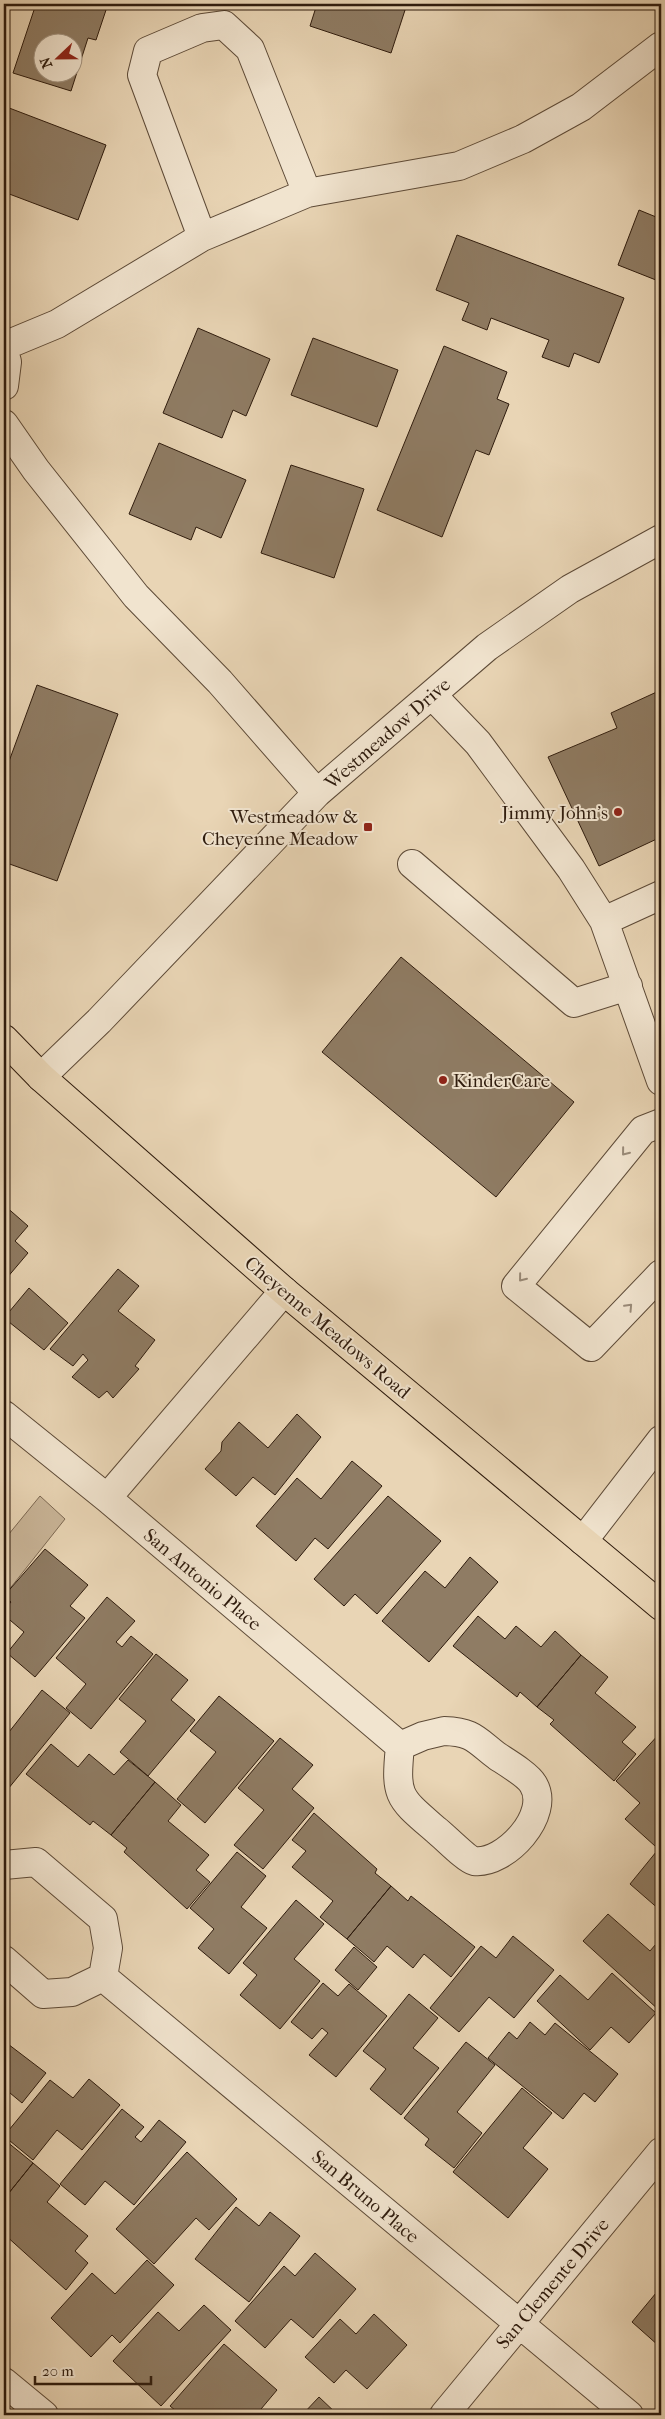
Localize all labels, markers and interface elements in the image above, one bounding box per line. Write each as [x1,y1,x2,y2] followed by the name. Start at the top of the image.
[32,32,82,82] north arrow
[36,54,56,71] text: N
[320,673,455,795] street label: Westmeadow Drive
[499,802,608,824] place label: Jimmy John's
[202,806,359,850] place label: Westmeadow & Cheyenne Meadow
[612,806,624,818] marker: Jimmy John's
[362,821,374,833] marker: Westmeadow & Cheyenne Meadow
[453,1070,550,1092] place label: KinderCare
[437,1074,449,1086] marker: KinderCare
[621,1147,630,1156] one-way arrow
[240,1252,415,1404] street label: Cheyenne Meadows Road
[519,1273,528,1282] one-way arrow
[623,1304,632,1313] one-way arrow
[139,1524,266,1635] street label: San Antonio Place
[307,2146,423,2248] street label: San Bruno Place
[492,2214,614,2353] street label: San Clemente Drive
[35,2354,151,2386] scale bar
[42,2362,74,2380] text: 20 m

